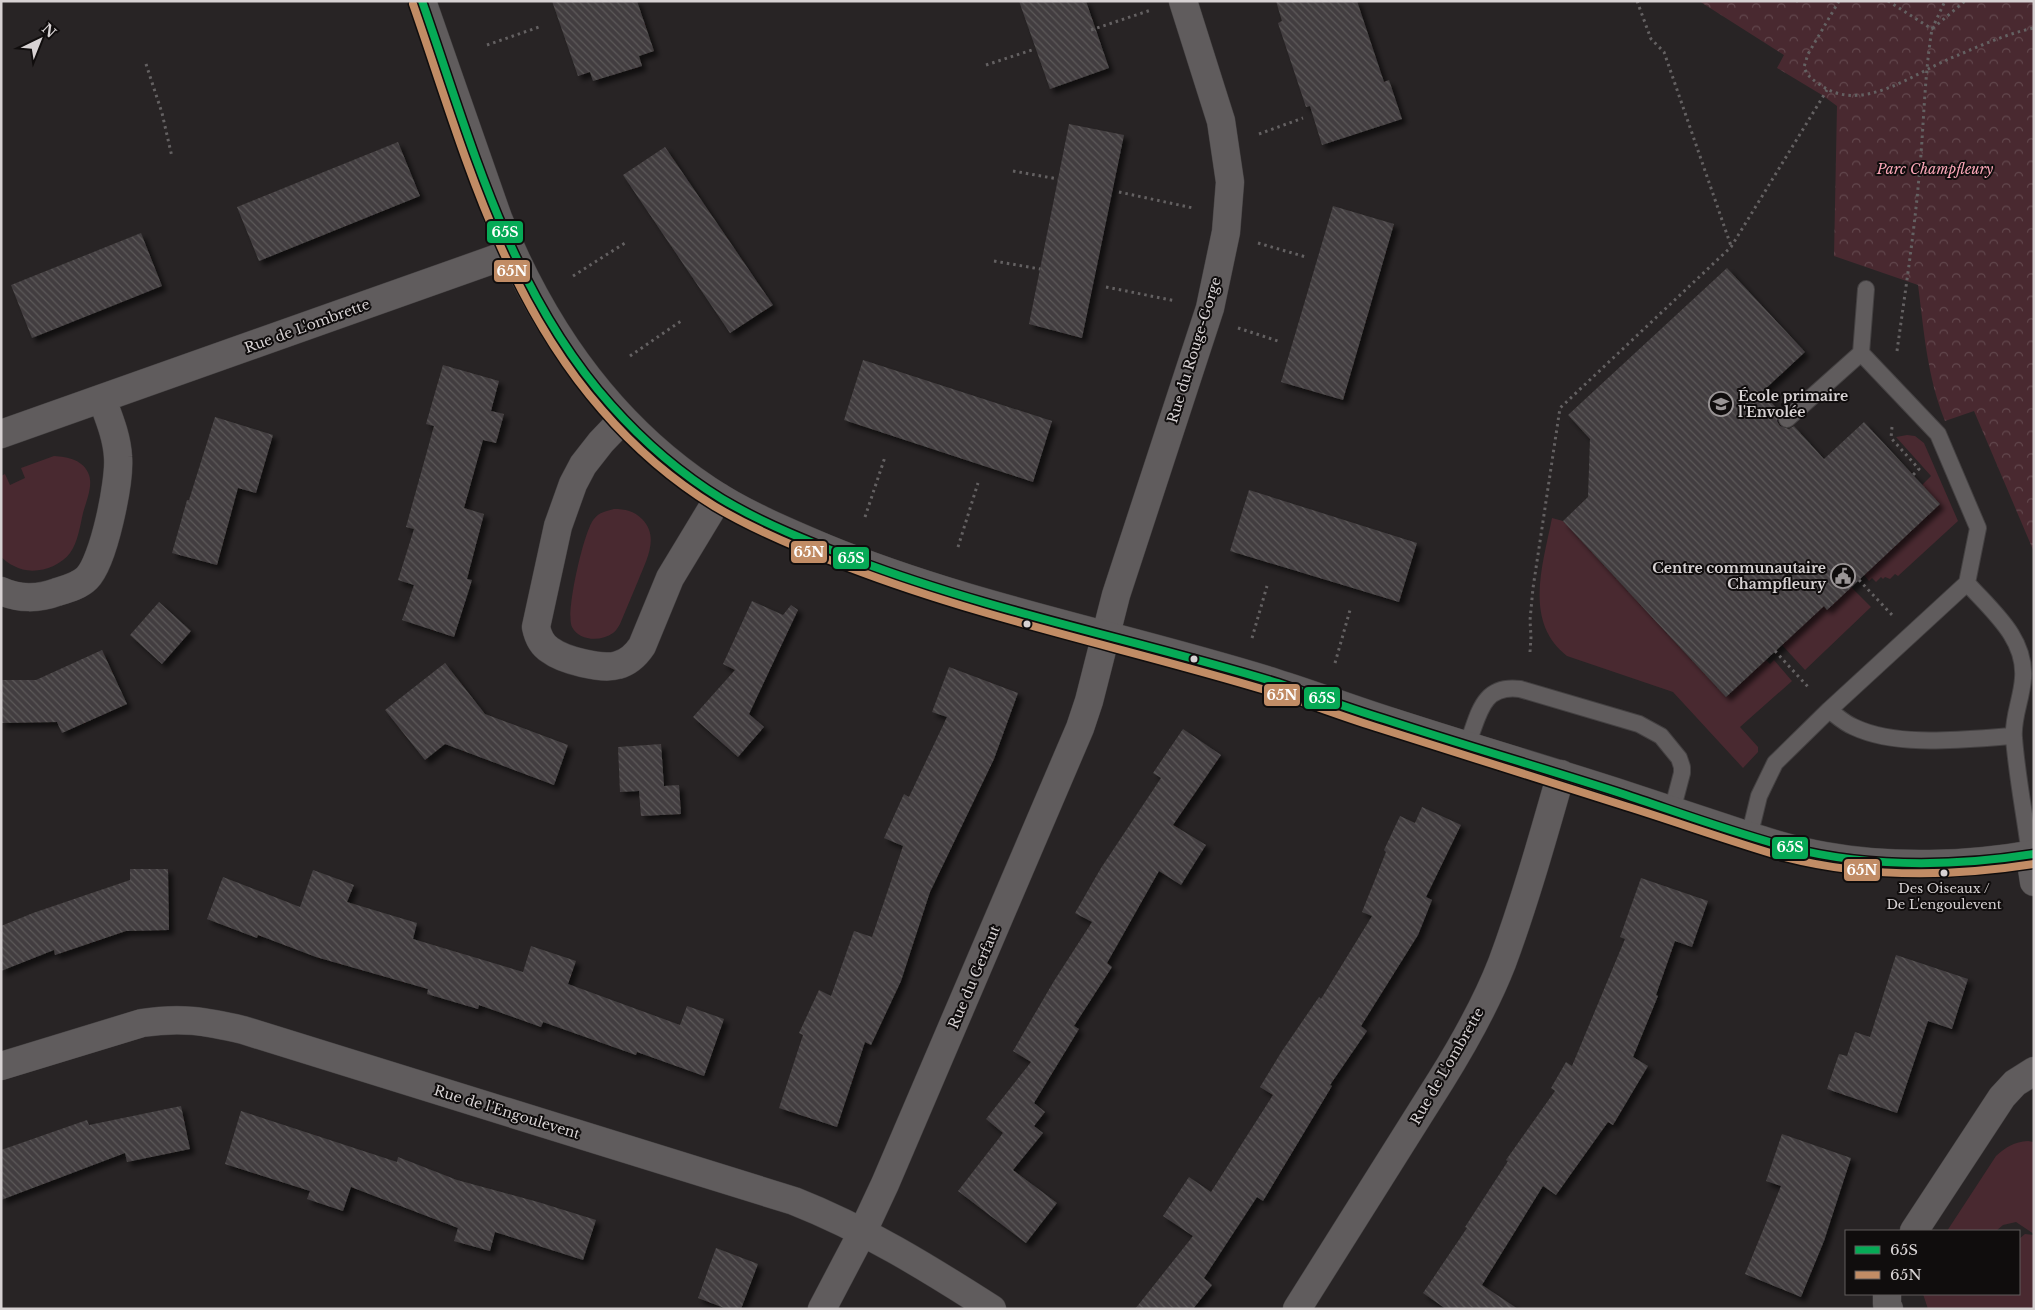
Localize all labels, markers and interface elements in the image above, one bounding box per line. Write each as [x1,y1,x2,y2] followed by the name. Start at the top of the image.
[15,15,65,65] north arrow
[38,19,60,42] text: N
[1876,160,1994,178] park label: Parc Champfleury
[486,220,524,244] line badge: 65S
[491,223,519,241] text: 65S
[493,259,531,283] line badge: 65N
[497,262,527,280] text: 65N
[1163,275,1225,425] street label: Rue du Rouge-Gorge
[242,295,372,357] street label: Rue de L'ombrette
[1738,387,1848,421] place label: École primaire l'Envolée
[1708,391,1734,417] school or university icon: École primaire l'Envolée
[790,540,828,564] line badge: 65N
[794,543,824,561] text: 65N
[832,546,870,570] line badge: 65S
[837,549,865,567] text: 65S
[1652,559,1827,593] place label: Centre communautaire Champfleury
[1830,563,1856,589] public building icon: Centre communautaire Champfleury
[1022,619,1032,629] unlabelled marker
[1189,654,1199,664] unlabelled marker
[1263,683,1301,707] line badge: 65N
[1267,686,1297,704] text: 65N
[1303,686,1341,710] line badge: 65S
[1308,689,1336,707] text: 65S
[1771,836,1809,860] line badge: 65S
[1776,838,1804,856] text: 65S
[1843,858,1881,882] line badge: 65N
[1847,861,1877,879] text: 65N
[1939,868,1949,878] marker: Des Oiseaux / De L'engoulevent
[1886,880,2002,913] place label: Des Oiseaux / De L'engoulevent
[944,922,1004,1031] street label: Rue du Gerfaut
[1406,1004,1488,1128] street label: Rue de L'ombrette
[432,1081,583,1143] street label: Rue de l'Engoulevent
[1845,1230,2020,1295] legend
[1890,1240,1918,1259] text: 65S
[1890,1265,1922,1284] text: 65N

